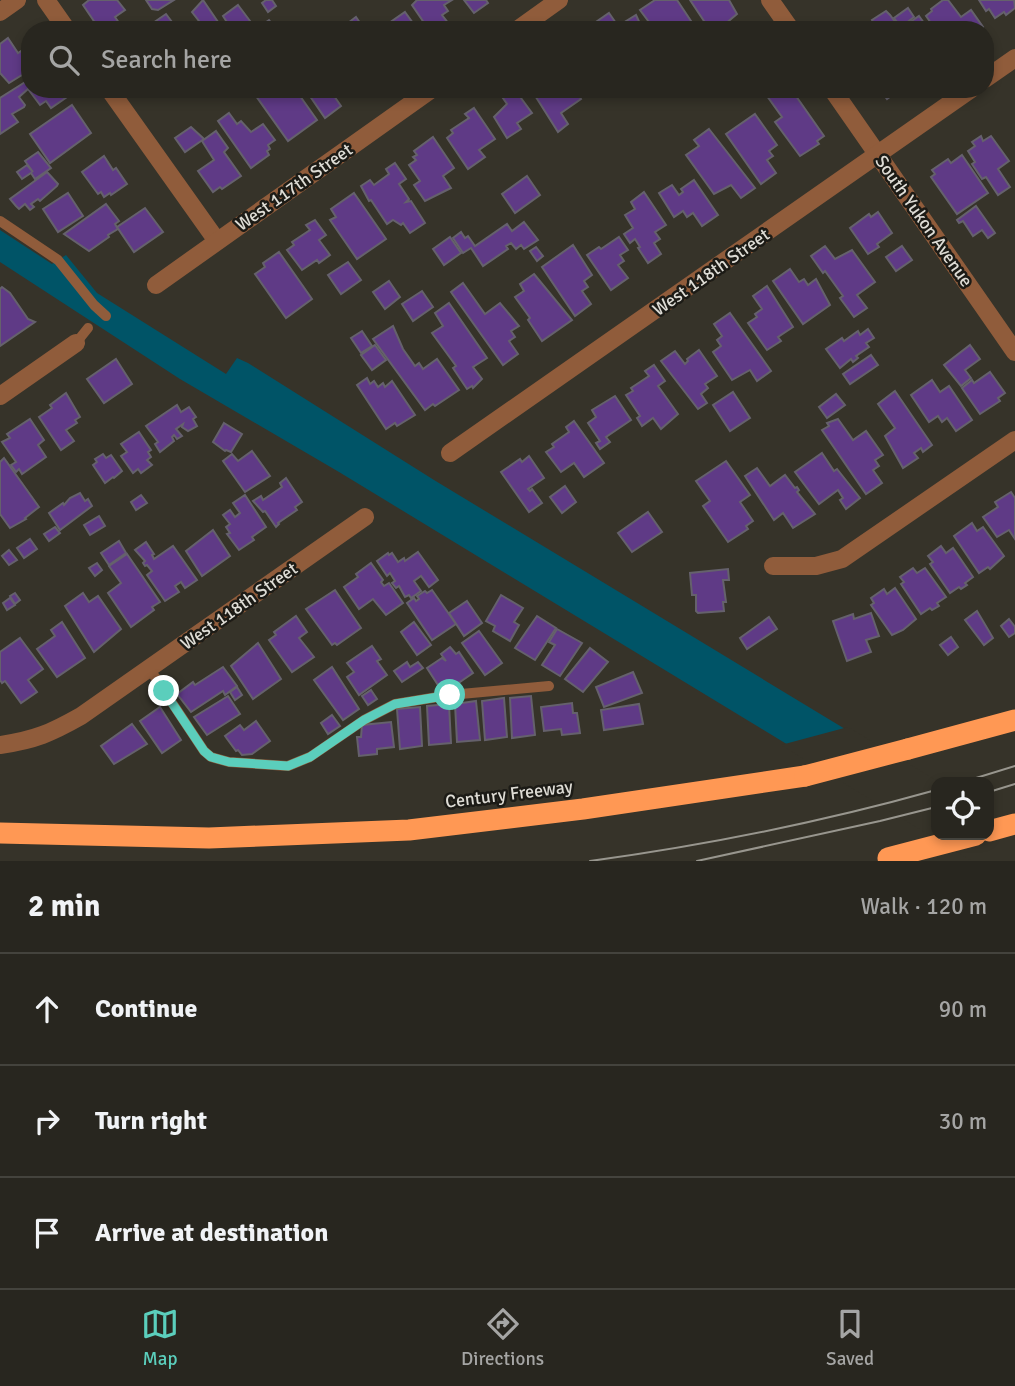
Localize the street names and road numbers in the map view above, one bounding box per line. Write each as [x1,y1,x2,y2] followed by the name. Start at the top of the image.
[231,138,357,236] street label: West 117th Street
[870,151,978,291] street label: South Yukon Avenue
[648,223,774,321] street label: West 118th Street
[176,557,302,655] street label: West 118th Street
[444,775,575,813] street label: Century Freeway

